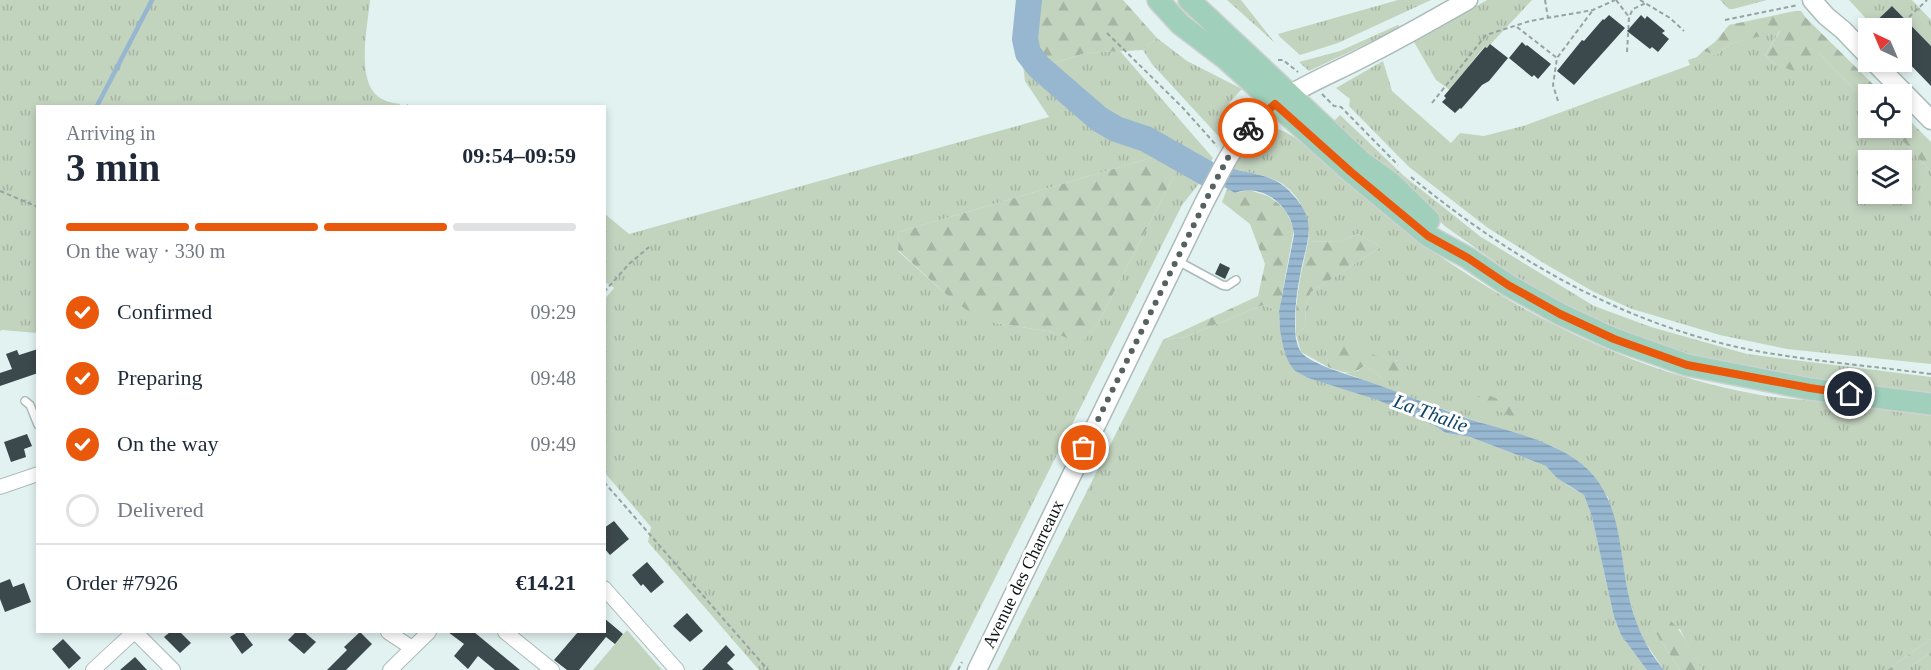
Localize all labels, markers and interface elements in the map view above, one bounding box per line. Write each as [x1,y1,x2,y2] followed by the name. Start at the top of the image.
[1858,18,1912,72] north arrow
[1858,18,1912,204] map controls
[1858,84,1912,138] button: locate
[1218,98,1278,158] courier
[1232,112,1265,145] icon: bike
[66,122,155,144] text: Arriving in
[462,143,576,168] text: 09:54–09:59
[66,146,160,189] text: 3 min
[1858,150,1912,204] button: layers
[66,240,225,262] text: On the way · 330 m
[66,296,99,329] icon: check
[117,299,212,324] text: Confirmed
[530,301,576,323] text: 09:29
[66,362,99,395] icon: check
[117,365,203,390] text: Preparing
[530,367,576,389] text: 09:48
[1824,368,1875,419] pin
[1833,377,1866,410] icon: home
[1390,389,1471,437] water label: La Thalie
[1058,422,1109,473] pin
[66,428,99,461] icon: check
[117,431,218,456] text: On the way
[1067,431,1100,464] icon: bag
[530,433,576,455] text: 09:49
[117,497,204,522] text: Delivered
[978,497,1068,651] street label: Avenue des Charreaux
[66,570,178,595] text: Order #7926
[516,570,576,595] text: €14.21

